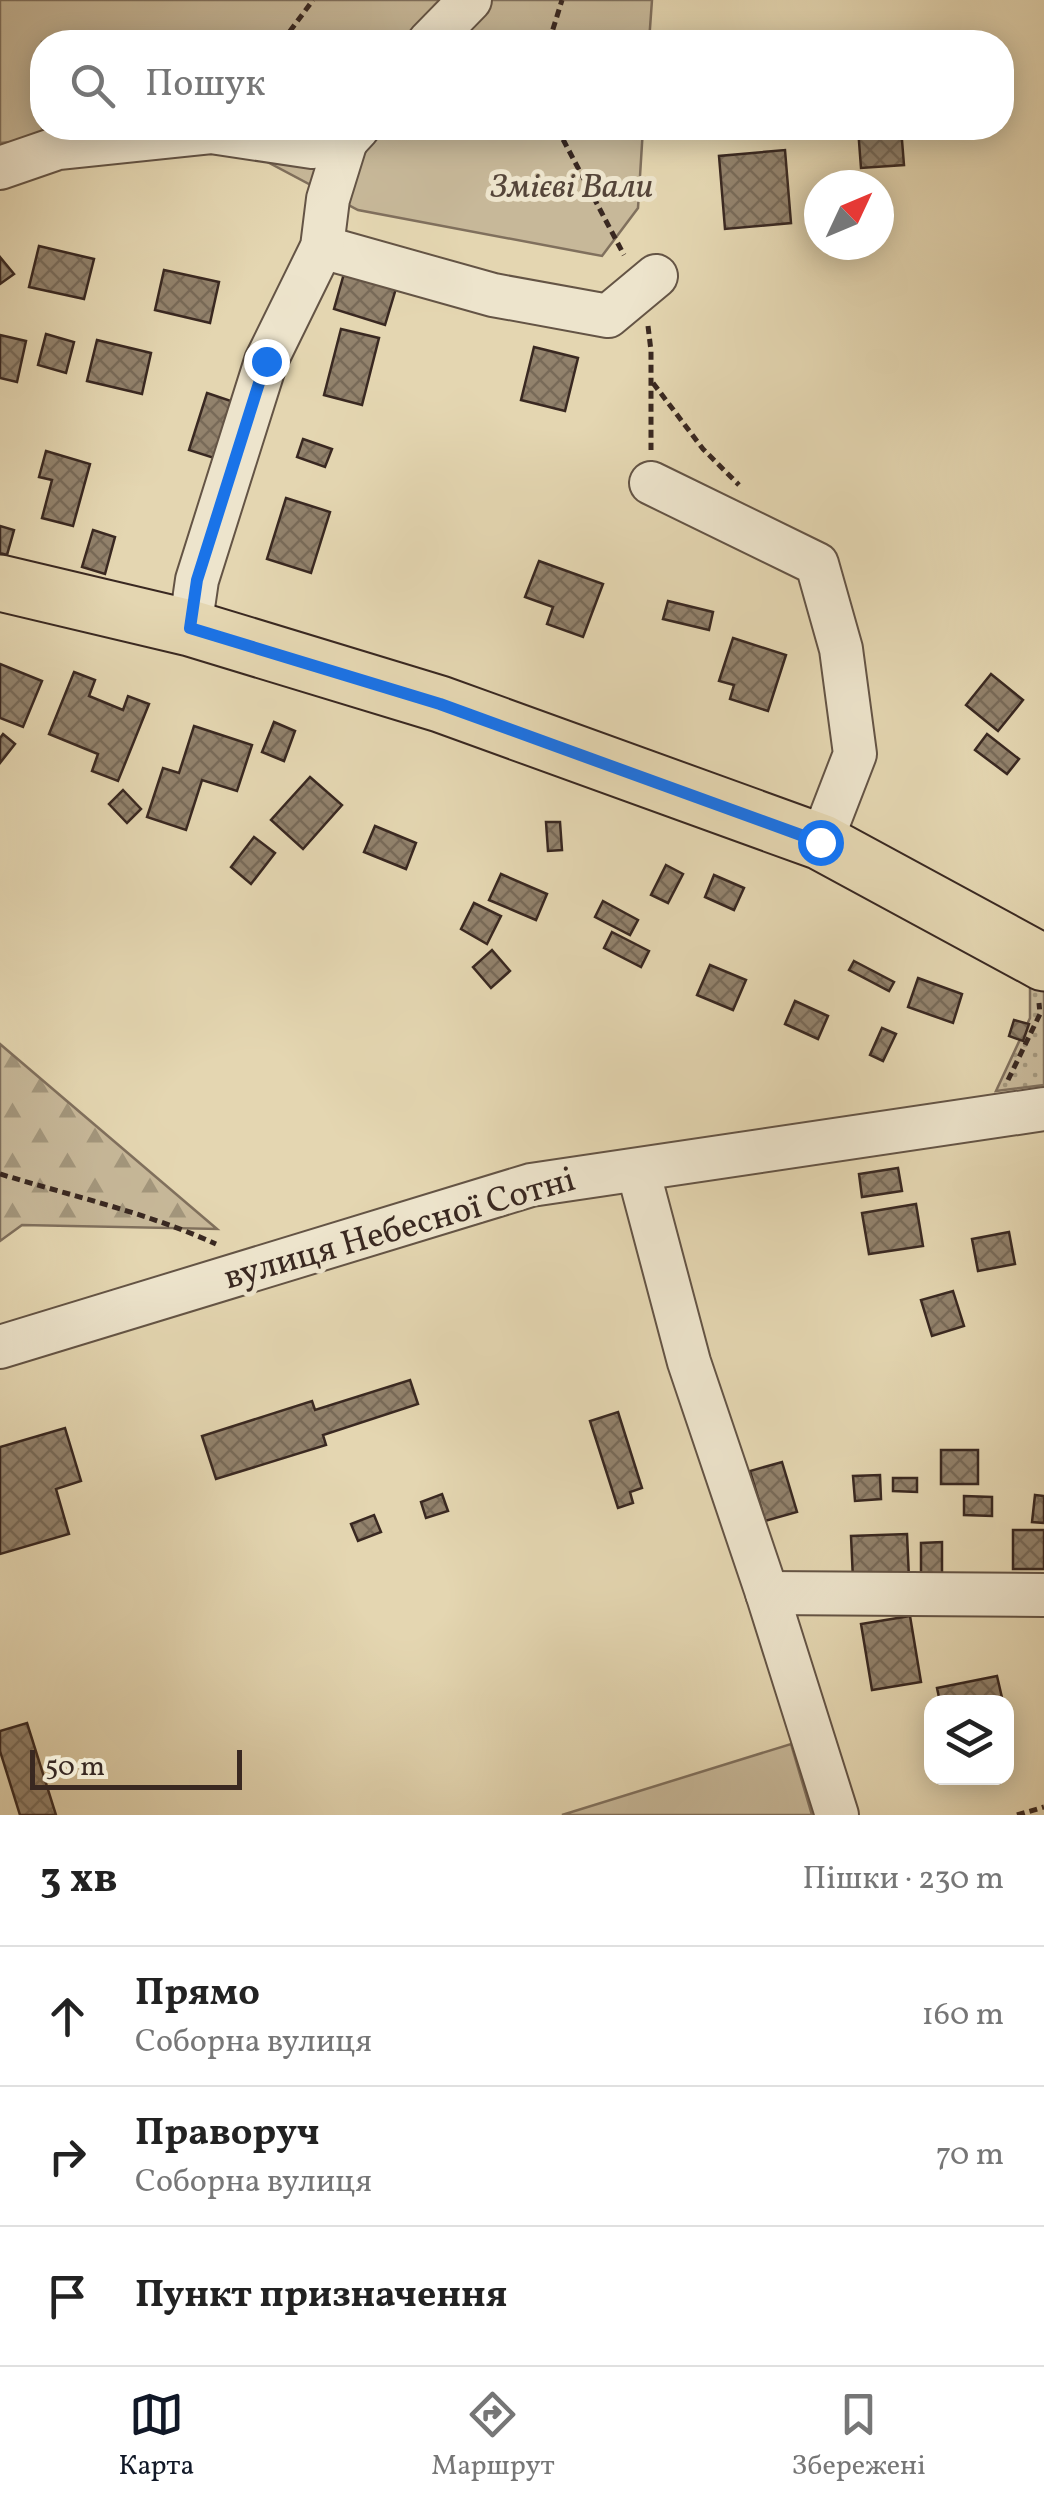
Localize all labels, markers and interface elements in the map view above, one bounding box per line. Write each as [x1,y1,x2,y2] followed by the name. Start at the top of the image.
[30,30,1014,140] search box
[65,58,120,113] icon: search
[145,59,265,112] text: Пошук
[490,164,653,212] park label: Змієві Вали
[804,170,894,260] north arrow
[244,339,290,385] route end
[798,820,844,866] route start
[219,1157,581,1303] street label: вулиця Небесної Сотні
[924,1695,1014,1785] map controls
[924,1695,1014,1785] button: layers
[30,1745,242,1790] scale bar
[45,1748,105,1787] text: 50 m
[40,1851,118,1910] text: 3 хв
[802,1858,1004,1902] text: Пішки · 230 m
[135,1968,260,2021] text: Прямо
[40,1989,95,2044] icon: ahead
[921,1994,1004,2038] text: 160 m
[135,2021,372,2065] text: Соборна вулиця
[135,2108,320,2161] text: Праворуч
[40,2129,95,2184] icon: right
[936,2134,1004,2178] text: 70 m
[135,2161,372,2205] text: Соборна вулиця
[40,2269,95,2324] icon: arrive
[135,2270,507,2323] text: Пункт призначення
[118,2387,194,2486] tab: Карта
[431,2387,555,2486] tab: Маршрут
[792,2387,926,2486] tab: Збережені

